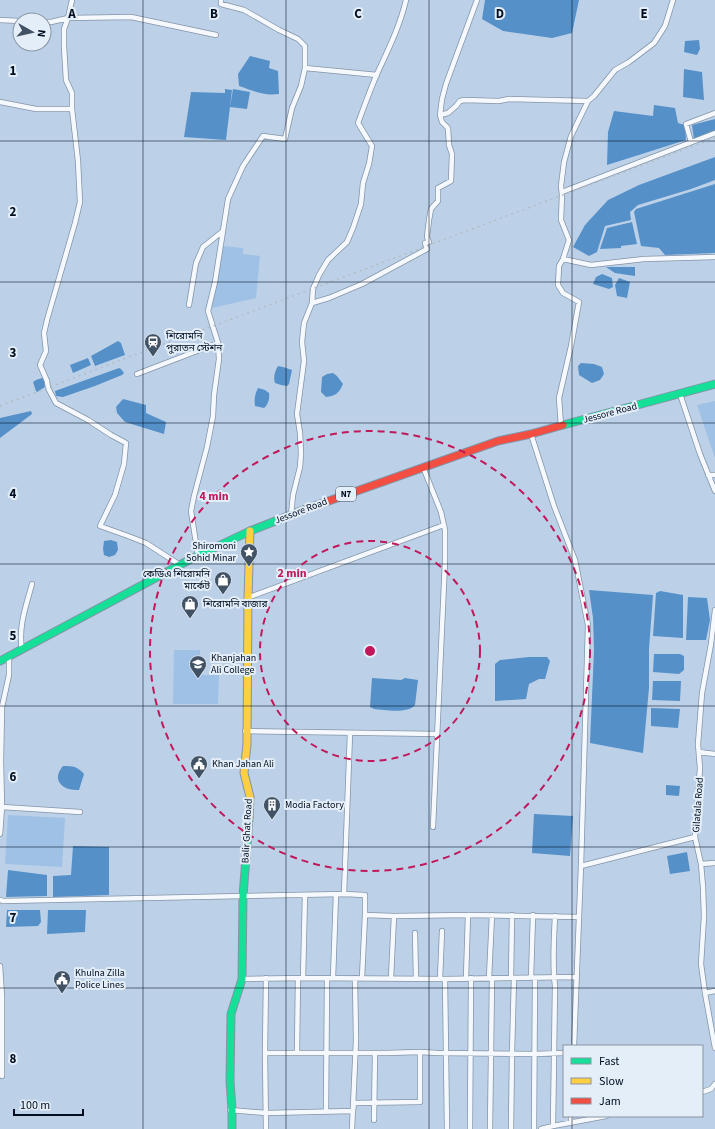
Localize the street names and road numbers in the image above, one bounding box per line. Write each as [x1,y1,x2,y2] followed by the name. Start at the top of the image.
[581,399,639,427] street label: Jessore Road
[336,487,356,501] road number: N7
[273,495,329,527] street label: Jessore Road
[689,777,707,833] street label: Gilatala Road
[238,798,256,864] street label: Balir Ghat Road

